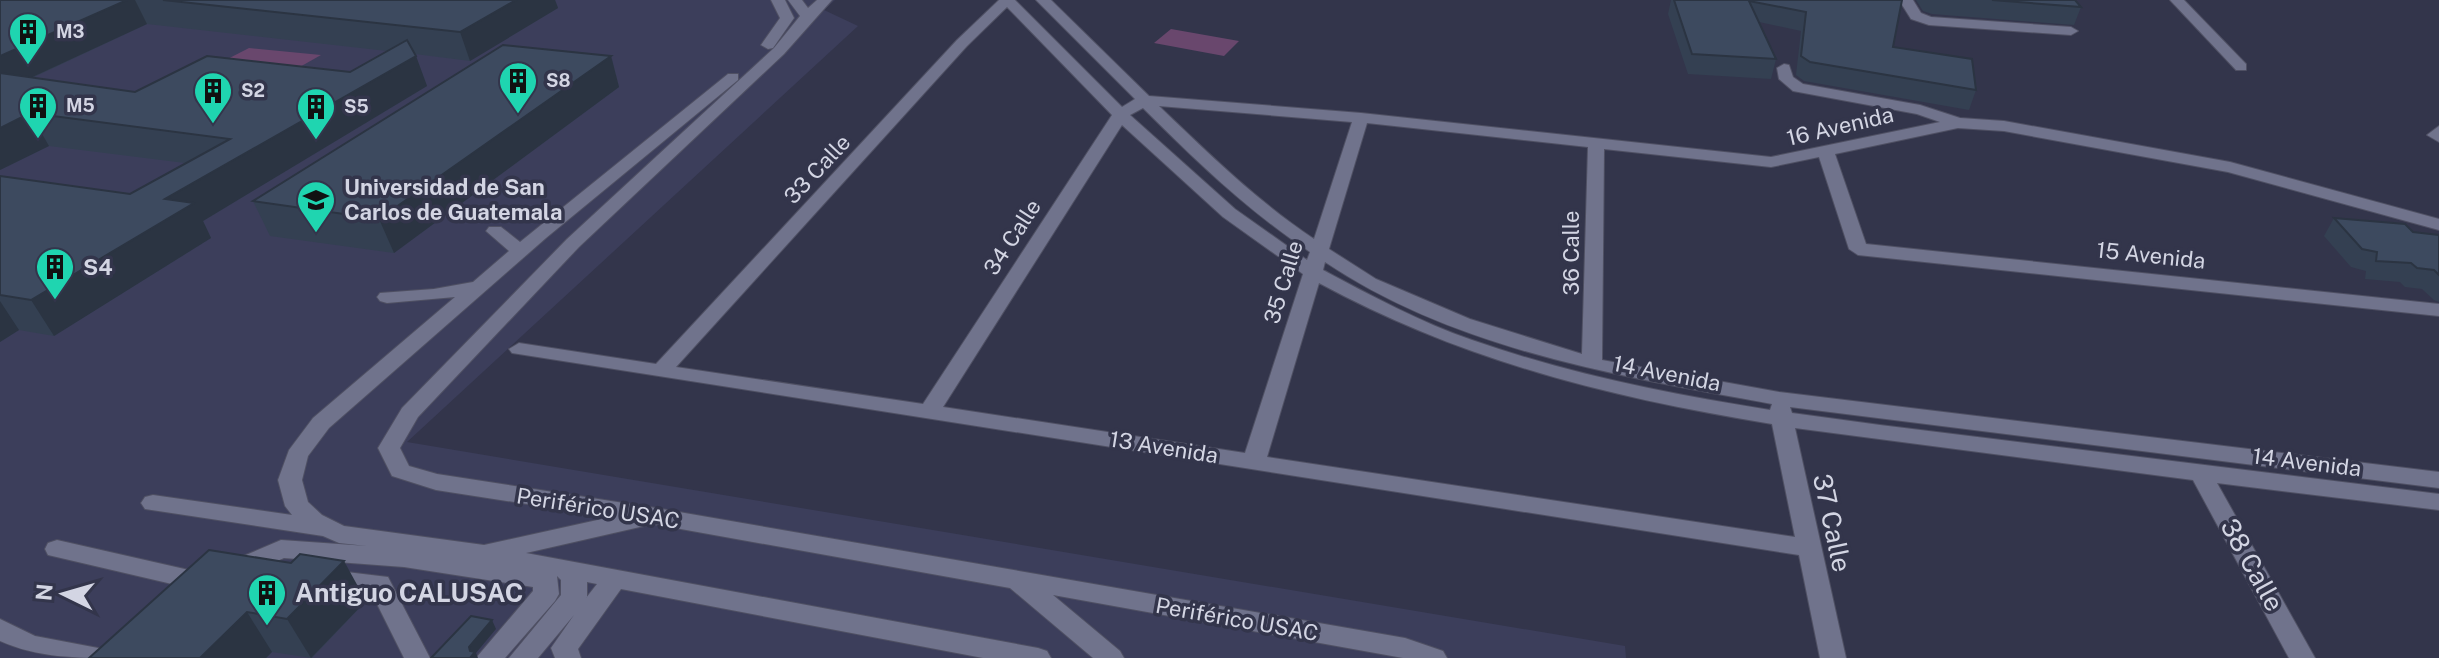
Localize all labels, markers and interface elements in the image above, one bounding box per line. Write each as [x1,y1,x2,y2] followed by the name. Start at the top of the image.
[7,11,49,66] building icon: M3
[56,21,85,42] place label: M3
[497,60,539,115] building icon: S8
[192,70,234,125] building icon: S2
[546,70,571,91] place label: S8
[241,80,265,101] place label: S2
[17,85,59,140] building icon: M5
[295,86,337,141] building icon: S5
[66,95,95,116] place label: M5
[344,96,369,117] place label: S5
[1784,101,1896,151] street label: 16 Avenida
[779,129,855,209] street label: 33 Calle
[344,174,562,225] place label: Universidad de San Carlos de Guatemala
[295,179,337,234] school or university icon: Universidad de San Carlos de Guatemala
[978,194,1046,280] street label: 34 Calle
[1558,211,1584,295] street label: 36 Calle
[2095,236,2207,274] street label: 15 Avenida
[1258,237,1308,327] street label: 35 Calle
[34,246,76,301] building icon: S4
[83,254,113,280] place label: S4
[1611,350,1723,396] street label: 14 Avenida
[1108,426,1220,468] street label: 13 Avenida
[2251,442,2363,482] street label: 14 Avenida
[1807,471,1858,575] street label: 37 Calle
[515,482,681,534] street label: Periférico USAC
[2214,513,2290,616] street label: 38 Calle
[24,554,104,634] north arrow
[246,572,288,627] building icon: Antiguo CALUSAC
[295,577,523,608] place label: Antiguo CALUSAC
[30,583,58,602] text: N
[1154,592,1320,646] street label: Periférico USAC

